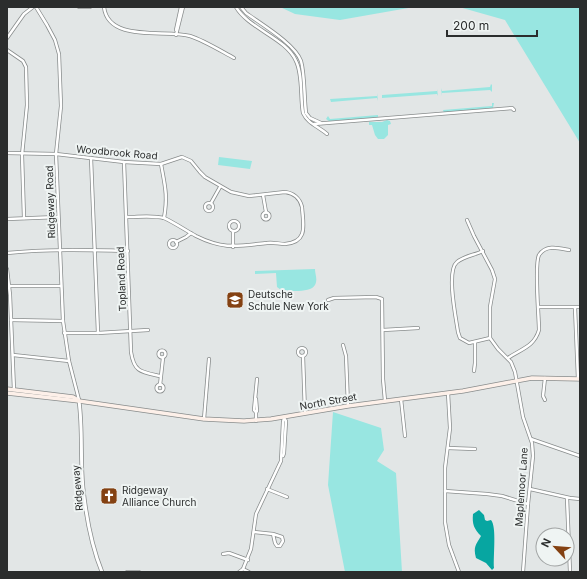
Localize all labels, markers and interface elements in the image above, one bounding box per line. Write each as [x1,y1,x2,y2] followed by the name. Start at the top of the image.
[447,12,537,38] scale bar
[453,18,489,33] text: 200 m
[76,142,158,162] street label: Woodbrook Road
[43,165,57,239] street label: Ridgeway Road
[114,246,128,312] street label: Topland Road
[248,288,329,312] place label: Deutsche Schule New York
[225,290,245,310] school or university icon: Deutsche Schule New York
[299,390,358,412] street label: North Street
[512,447,530,527] street label: Maplemoor Lane
[69,464,85,511] street label: Ridgeway
[122,484,196,508] place label: Ridgeway Alliance Church
[99,486,119,506] church icon: Ridgeway Alliance Church
[535,527,575,567] north arrow
[538,536,554,549] text: N

